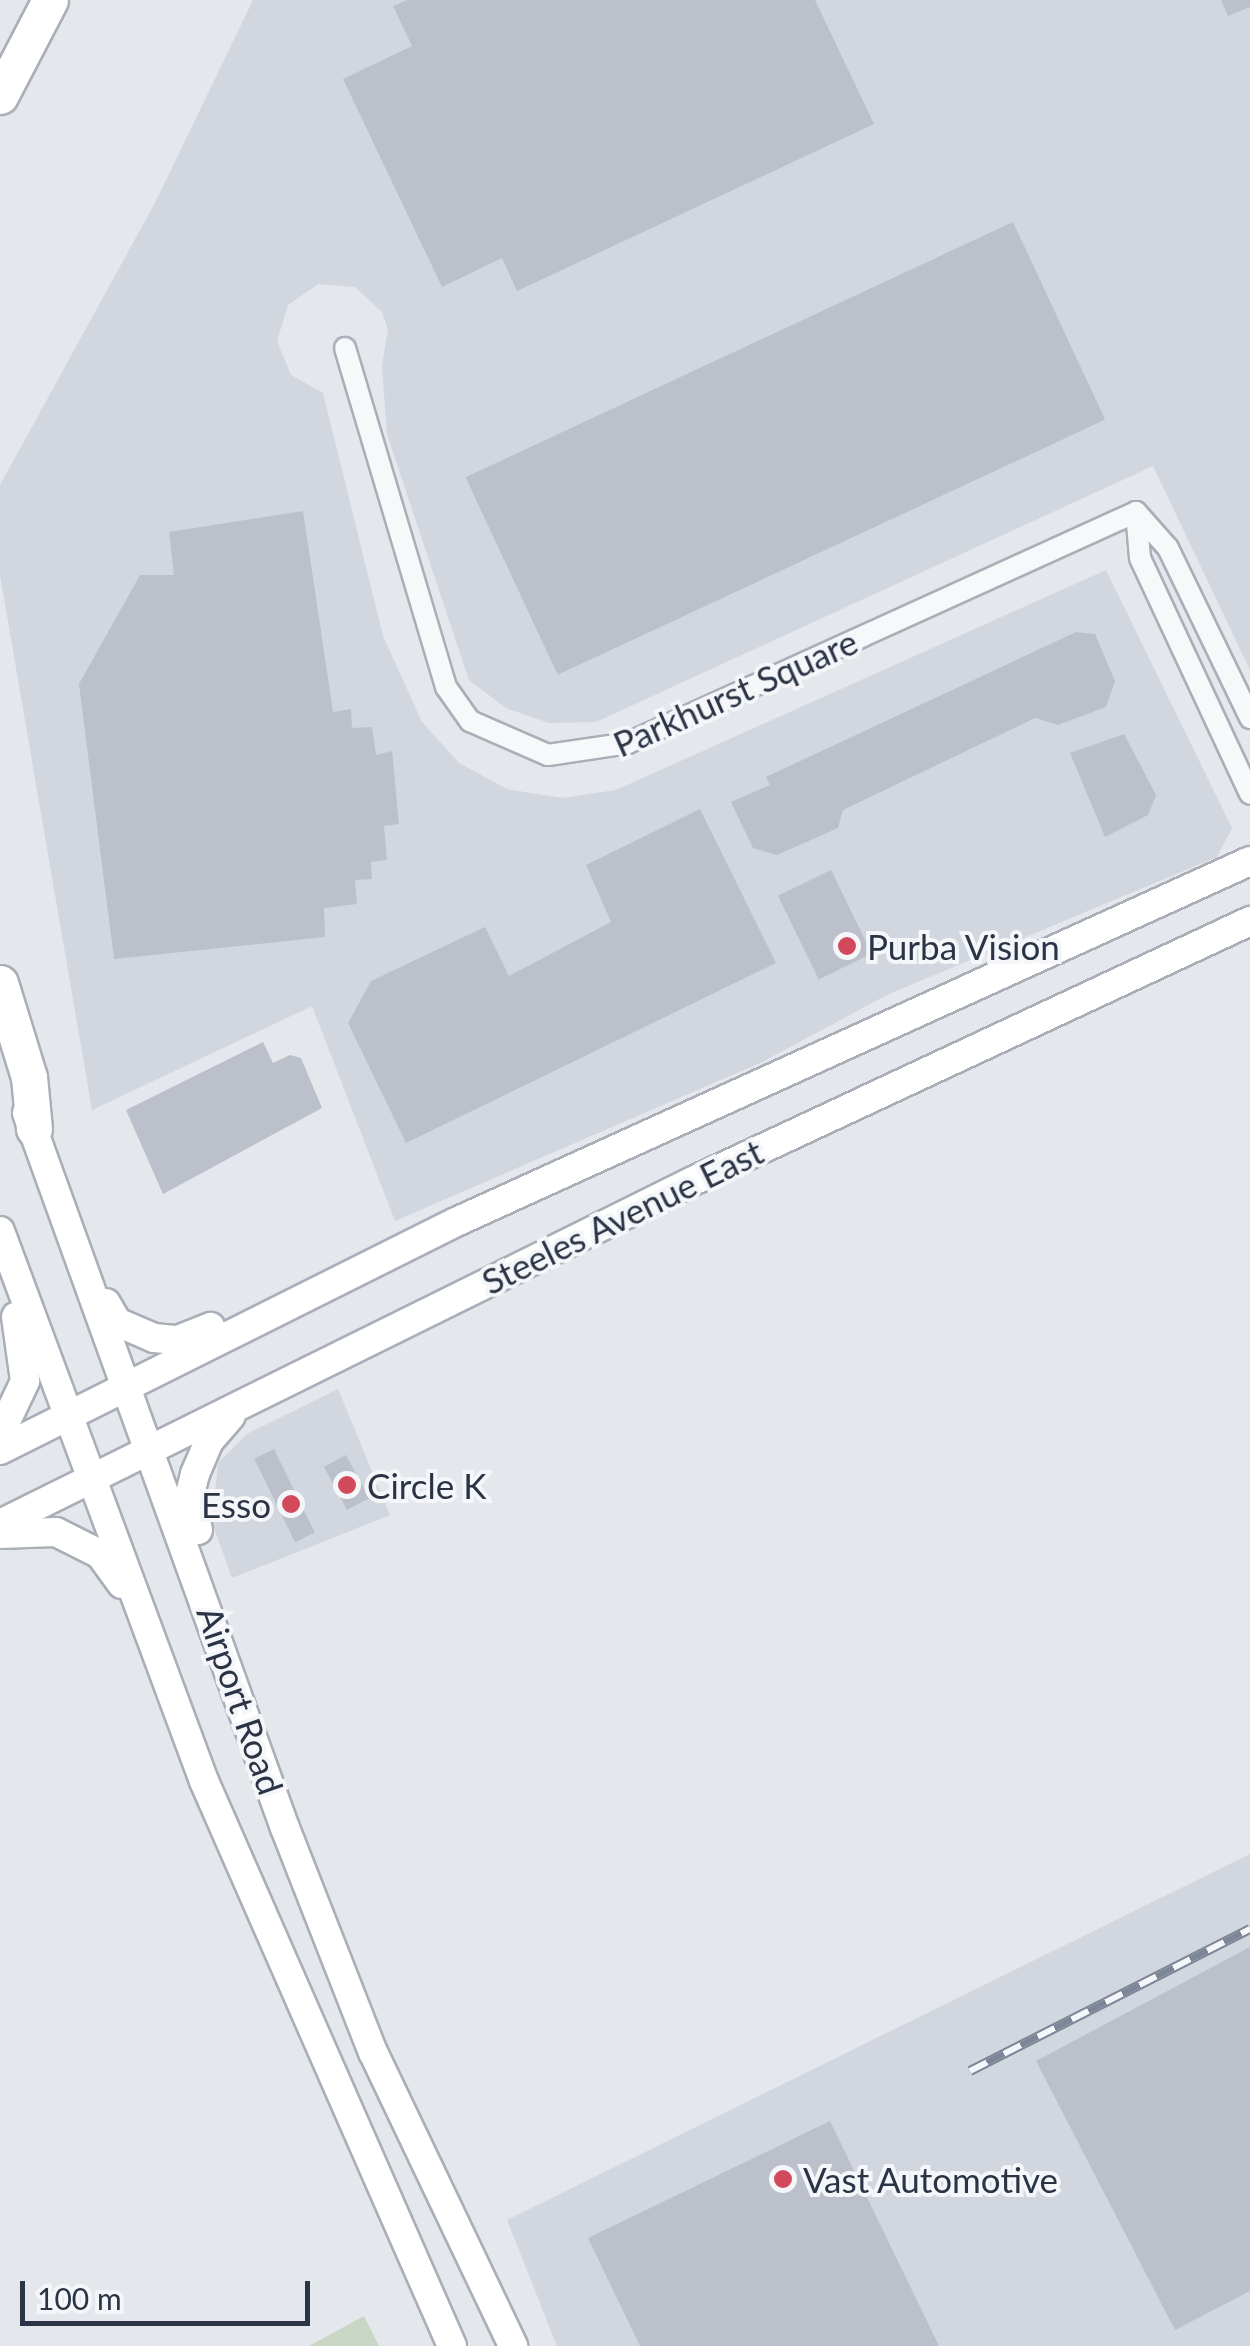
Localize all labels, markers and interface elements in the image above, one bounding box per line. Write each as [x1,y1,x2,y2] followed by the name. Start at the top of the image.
[607,619,863,765] street label: Parkhurst Square
[867,925,1061,967] place label: Purba Vision
[836,935,858,957] marker: Purba Vision
[474,1130,770,1302] street label: Steeles Avenue East
[367,1464,486,1506] place label: Circle K
[336,1474,358,1496] marker: Circle K
[201,1483,271,1525] place label: Esso
[280,1493,302,1515] marker: Esso
[189,1600,293,1800] street label: Airport Road
[803,2158,1059,2200] place label: Vast Automotive
[772,2168,794,2190] marker: Vast Automotive
[25,2261,315,2323] scale bar
[37,2280,122,2316] text: 100 m

